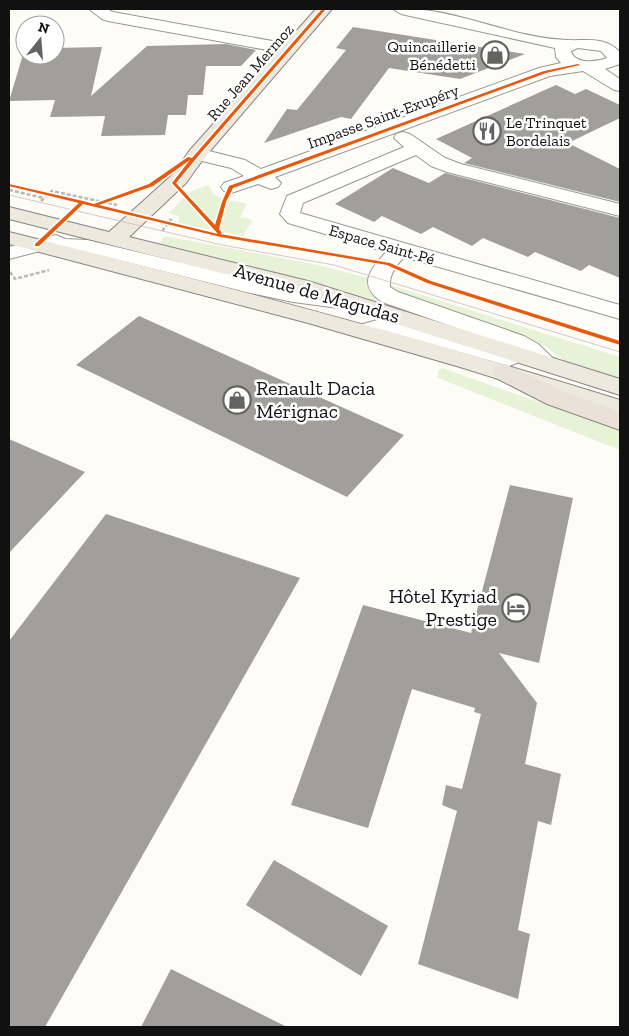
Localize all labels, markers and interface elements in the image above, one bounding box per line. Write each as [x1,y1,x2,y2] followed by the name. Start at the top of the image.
[15,15,65,65] north arrow
[36,18,52,38] text: N
[203,20,298,125] street label: Rue Jean Mermoz
[387,37,477,74] place label: Quincaillerie Bénédetti
[480,40,510,70] shop icon: Quincaillerie Bénédetti
[305,80,462,153] street label: Impasse Saint-Exupéry
[506,113,587,150] place label: Le Trinquet Bordelais
[472,116,502,146] restaurant icon: Le Trinquet Bordelais
[327,220,437,269] street label: Espace Saint-Pé
[231,258,403,328] street label: Avenue de Magudas
[256,376,376,423] place label: Renault Dacia Mérignac
[222,385,252,415] shop icon: Renault Dacia Mérignac
[389,584,497,631] place label: Hôtel Kyriad Prestige
[501,593,531,623] hotel icon: Hôtel Kyriad Prestige

